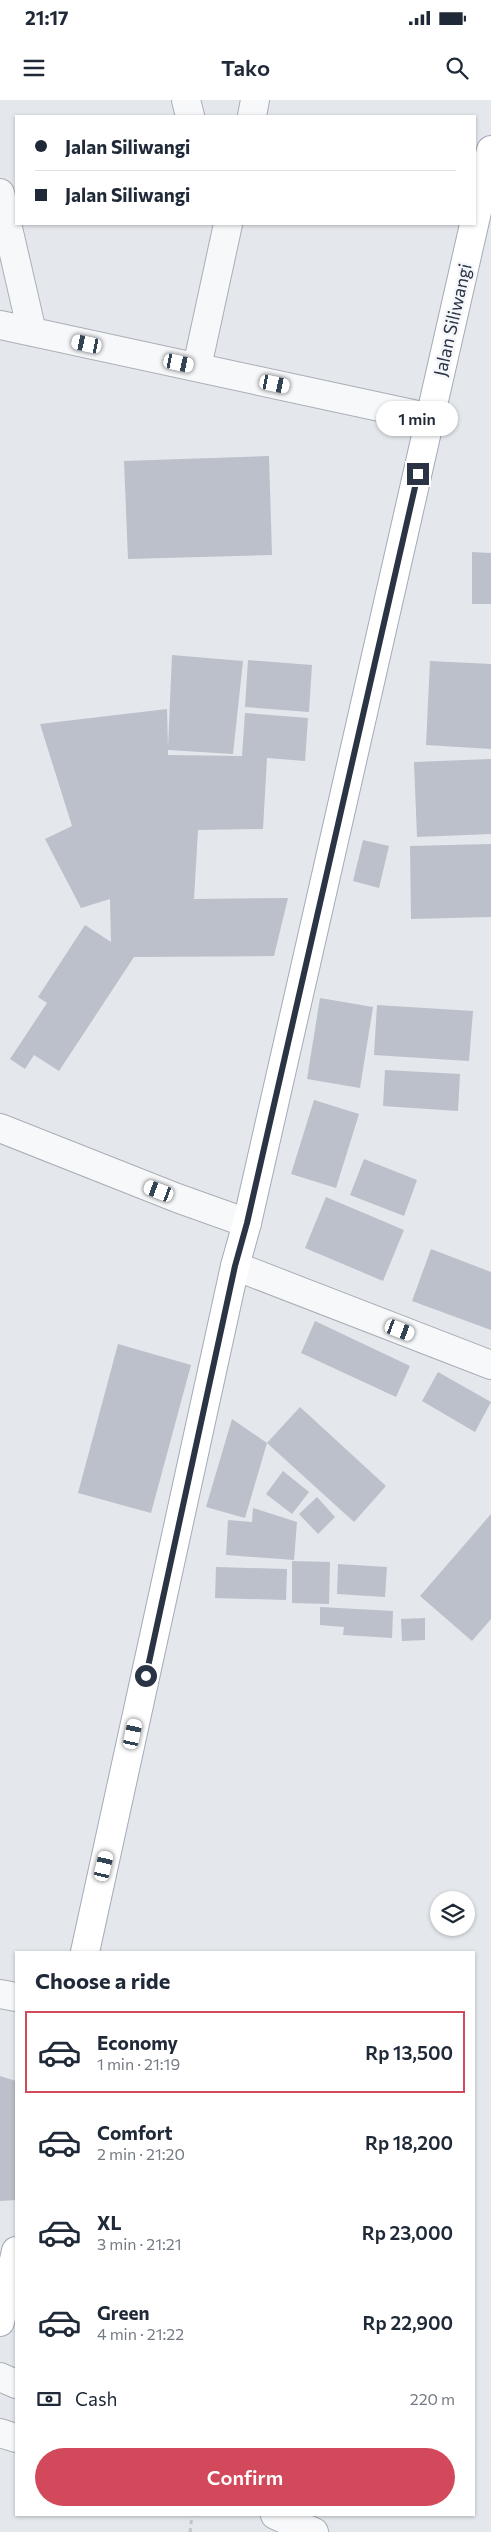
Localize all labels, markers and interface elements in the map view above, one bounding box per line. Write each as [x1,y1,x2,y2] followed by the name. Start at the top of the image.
[25,6,68,29] text: 21:17
[20,54,48,82] icon: menu
[221,54,270,81] text: Tako
[443,54,471,82] icon: search
[65,135,190,158] text: Jalan Siliwangi
[65,183,190,206] text: Jalan Siliwangi
[428,261,476,378] street label: Jalan Siliwangi
[70,334,103,354] car
[162,353,195,373] car
[258,374,291,394] car
[377,402,459,436] callout: 1 min
[398,409,436,428] text: 1 min
[407,463,429,485] route end
[142,1179,175,1203] car
[383,1318,416,1342] car
[135,1665,157,1687] route start
[122,1718,143,1750] car
[93,1850,114,1882] car
[430,1891,475,1936] map controls
[430,1891,475,1936] button: layers
[35,1967,170,1994] text: Choose a ride
[37,2030,82,2075] icon: car
[97,2031,178,2054] text: Economy
[365,2041,453,2064] text: Rp 13,500
[97,2054,180,2073] text: 1 min · 21:19
[37,2120,82,2165] icon: car
[97,2121,173,2144] text: Comfort
[365,2131,453,2154] text: Rp 18,200
[97,2144,185,2163] text: 2 min · 21:20
[37,2210,82,2255] icon: car
[97,2211,122,2234] text: XL
[362,2221,453,2244] text: Rp 23,000
[97,2234,182,2253] text: 3 min · 21:21
[37,2300,82,2345] icon: car
[97,2301,149,2324] text: Green
[363,2311,453,2334] text: Rp 22,900
[97,2324,184,2343] text: 4 min · 21:22
[35,2385,63,2413] icon: cash
[75,2387,117,2410] text: Cash
[410,2389,455,2408] text: 220 m
[35,2448,455,2506] button: Confirm

